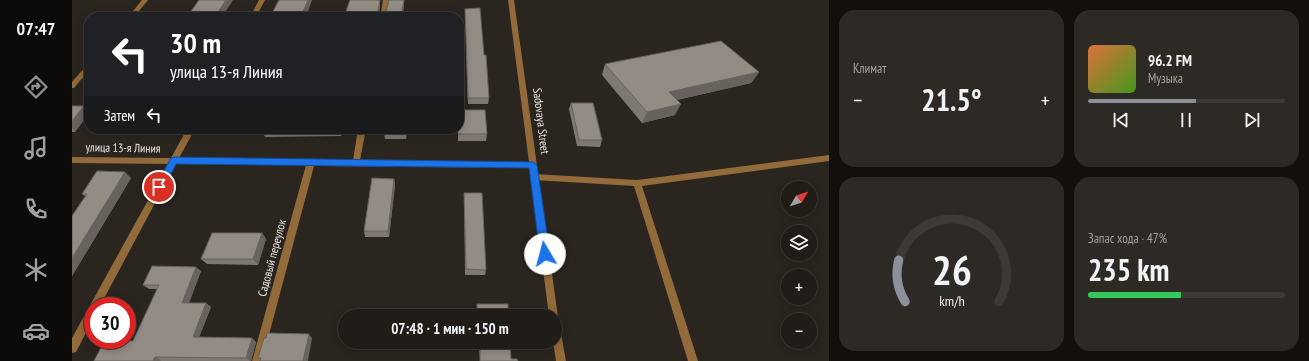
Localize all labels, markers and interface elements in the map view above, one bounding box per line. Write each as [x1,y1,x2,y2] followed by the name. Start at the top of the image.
[17,17,55,40] text: 07:47
[170,24,221,61] text: 30 m
[104,28,156,80] icon: left
[1148,51,1192,70] text: 96.2 FM
[170,60,283,83] text: улица 13-я Линия
[853,60,886,77] text: Климат
[1148,70,1183,87] text: Музыка
[22,73,50,101] icon: directions
[921,80,982,119] text: 21.5°
[853,86,862,114] text: −
[1041,86,1050,114] text: +
[530,87,553,155] street label: Sadovaya Street
[143,104,165,126] icon: left
[104,106,135,125] text: Затем
[1110,109,1132,131] icon: previous
[1175,109,1197,131] icon: pause
[1241,109,1263,131] icon: next
[22,134,50,162] icon: music
[85,139,161,156] street label: улица 13-я Линия
[142,170,176,204] pin
[148,176,170,198] icon: arrive
[781,181,817,217] north arrow
[781,181,817,349] map controls
[22,195,50,223] icon: phone
[254,217,289,298] street label: Садовый переулок
[781,225,817,261] button: layers
[1088,230,1167,247] text: Запас хода · 47%
[524,233,566,275] position arrow
[932,243,971,296] text: 26
[1088,250,1169,289] text: 235 km
[22,256,50,284] icon: climate
[781,269,817,305] button: +
[939,290,964,309] text: km/h
[84,297,136,349] speed limit sign: 30
[781,313,817,349] button: −
[22,317,50,345] icon: car
[391,319,509,338] text: 07:48 · 1 мин · 150 m

